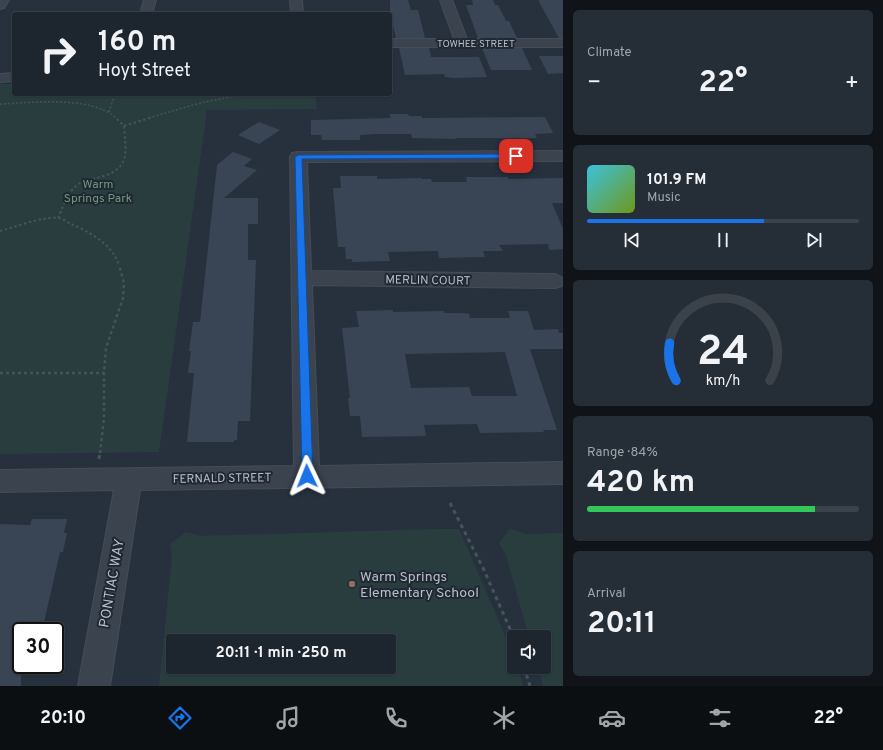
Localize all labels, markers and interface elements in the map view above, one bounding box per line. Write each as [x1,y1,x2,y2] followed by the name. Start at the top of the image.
[98,25,176,61] text: 160 m
[32,28,84,80] icon: right
[437,38,515,51] street label: TOWHEE STREET
[587,45,632,61] text: Climate
[98,60,191,83] text: Hoyt Street
[698,65,748,102] text: 22°
[587,70,601,97] text: −
[845,70,859,97] text: +
[499,139,533,173] pin
[505,145,527,167] icon: arrive
[647,171,706,190] text: 101.9 FM
[64,177,132,207] park label: Warm Springs Park
[647,190,681,206] text: Music
[621,229,643,251] icon: previous
[712,229,734,251] icon: pause
[803,229,825,251] icon: next
[385,272,471,290] street label: MERLIN COURT
[697,327,749,380] text: 24
[706,372,740,390] text: km/h
[587,445,658,461] text: Range · 84%
[286,455,328,497] position arrow
[587,465,695,502] text: 420 km
[172,470,272,488] street label: FERNALD STREET
[96,537,129,629] street label: PONTIAC WAY
[360,569,479,602] place label: Warm Springs Elementary School
[347,579,357,589] marker: Warm Springs Elementary School
[587,586,626,602] text: Arrival
[587,606,656,643] text: 20:11
[12,622,64,674] speed limit sign: 30
[507,630,551,674] map controls
[507,630,551,674] button: sound
[216,644,346,663] text: 20:11 · 1 min · 250 m
[166,704,194,732] icon: directions
[274,704,302,732] icon: music
[382,704,410,732] icon: phone
[490,704,518,732] icon: climate
[598,704,626,732] icon: car
[706,704,734,732] icon: filters
[40,707,86,730] text: 20:10
[813,707,843,730] text: 22°

